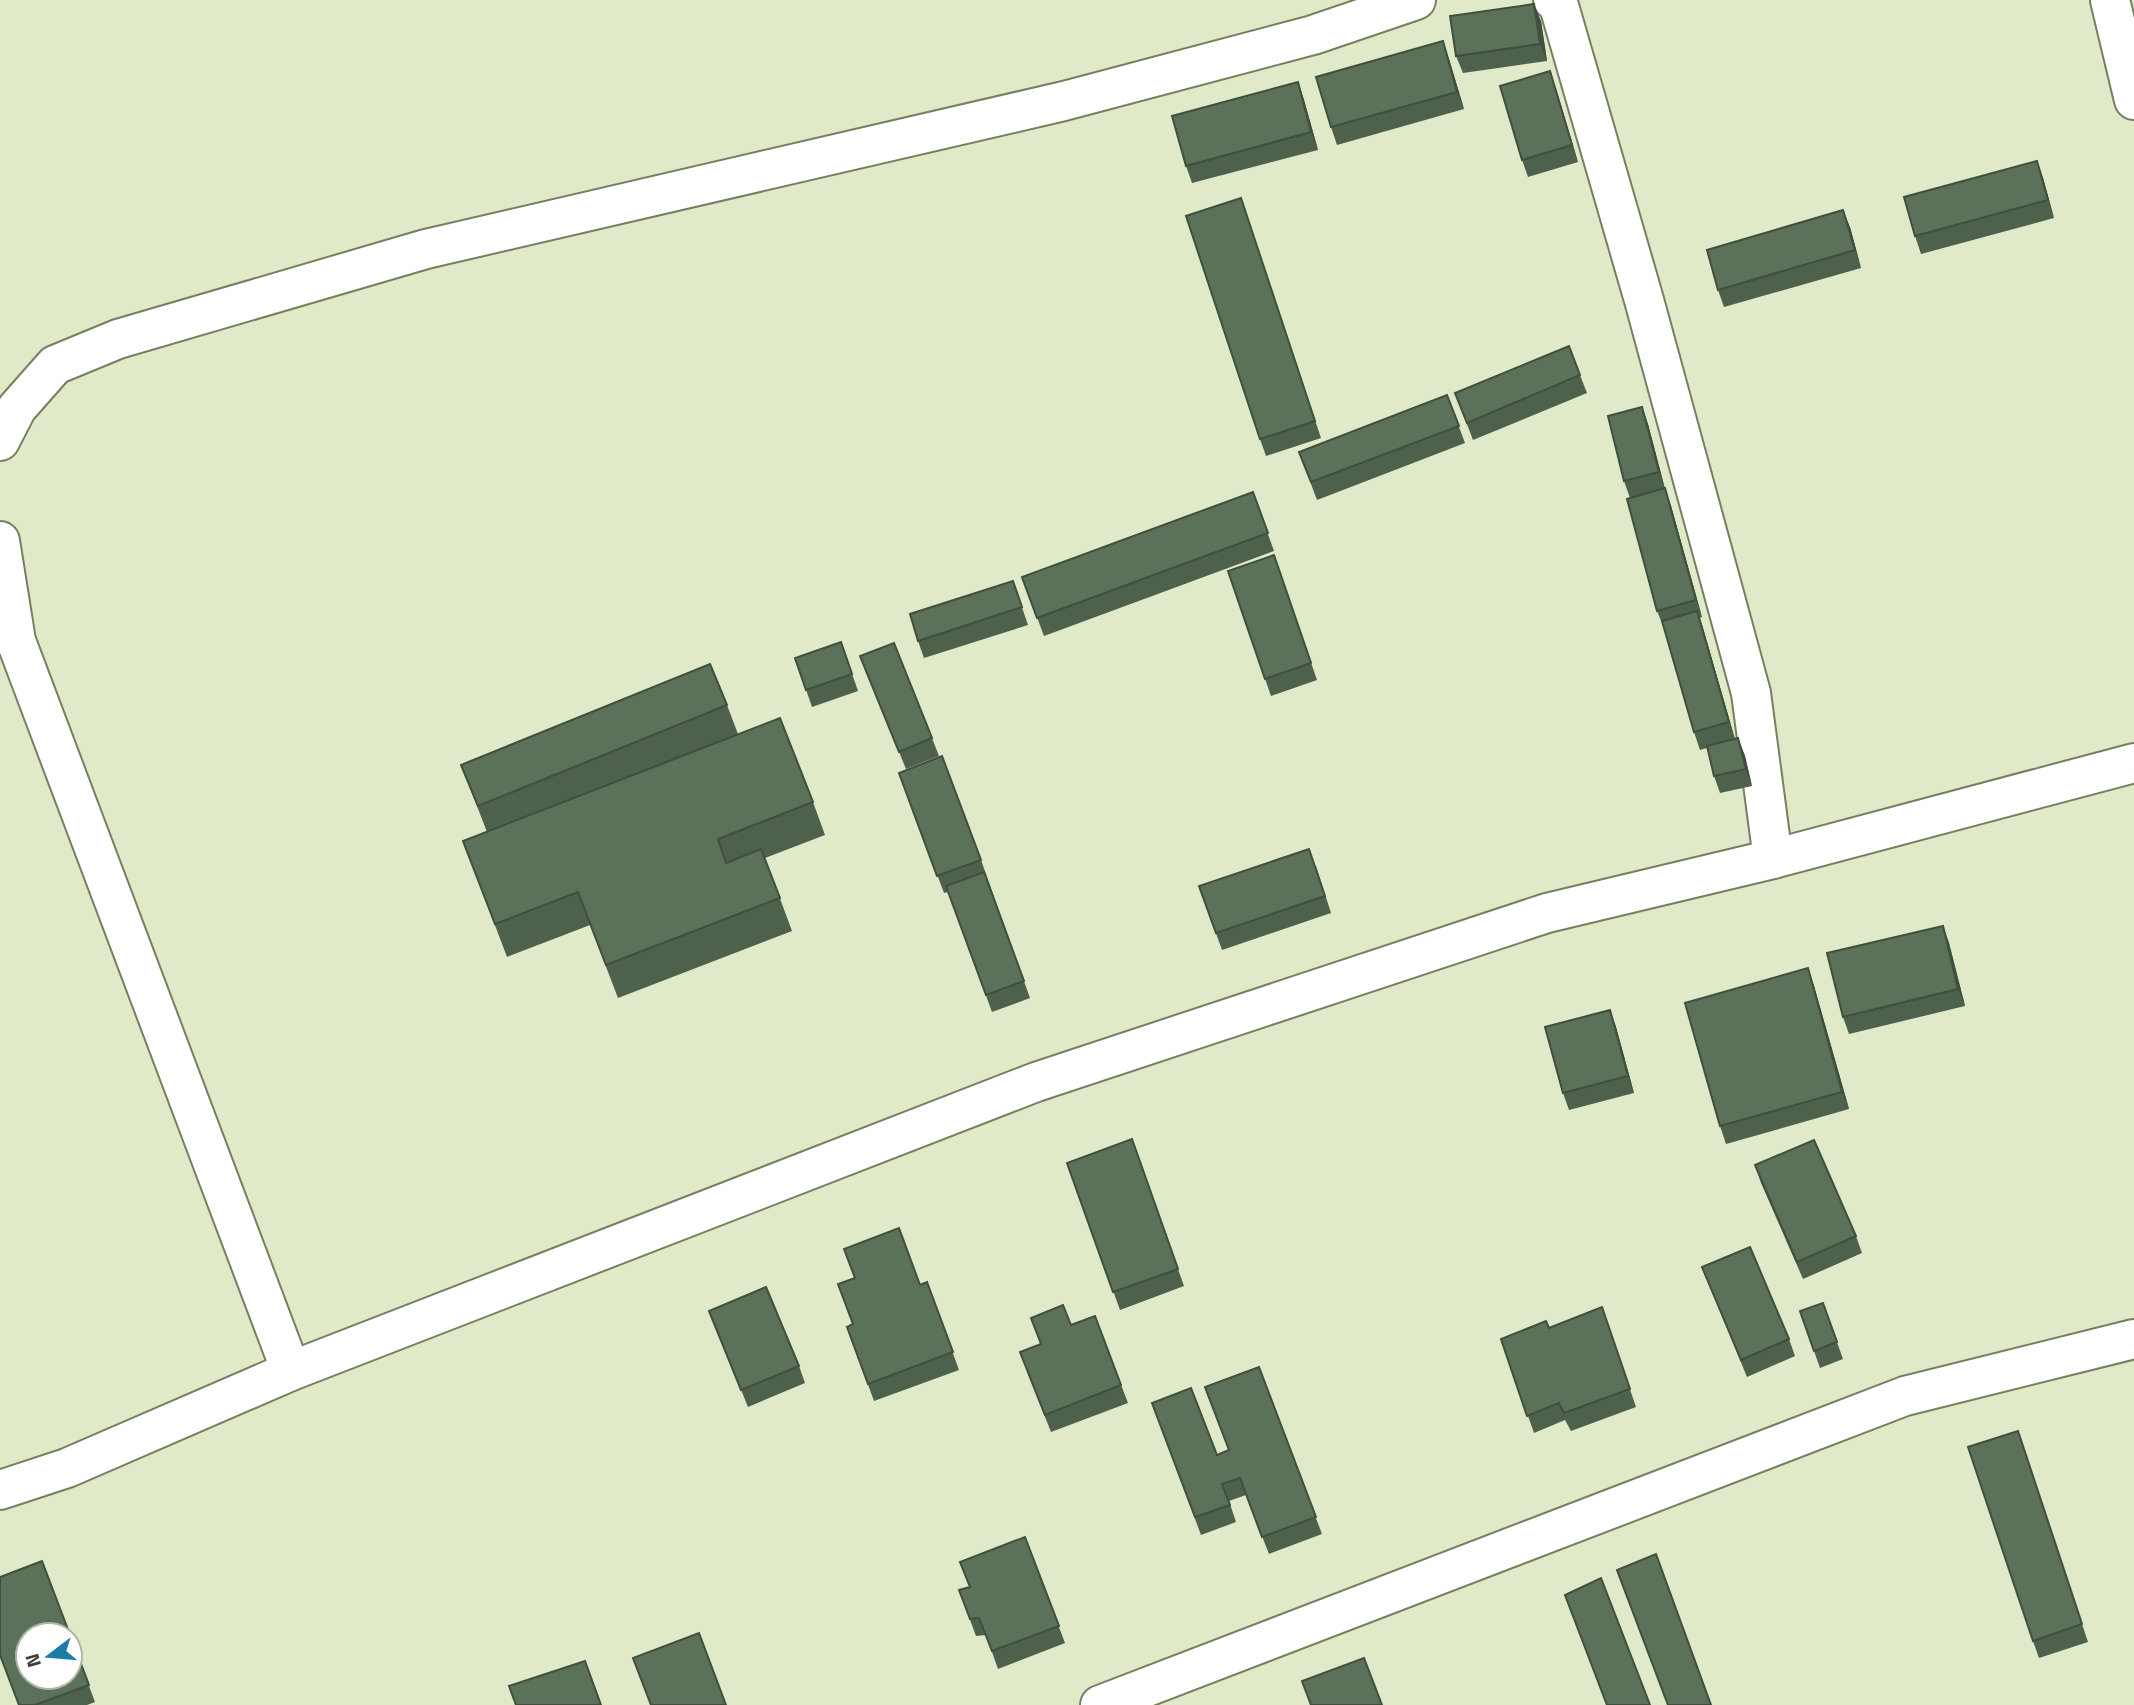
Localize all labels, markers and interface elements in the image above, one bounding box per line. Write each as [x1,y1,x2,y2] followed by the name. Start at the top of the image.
[14,1621,84,1691] north arrow
[16,1650,48,1671] text: N

